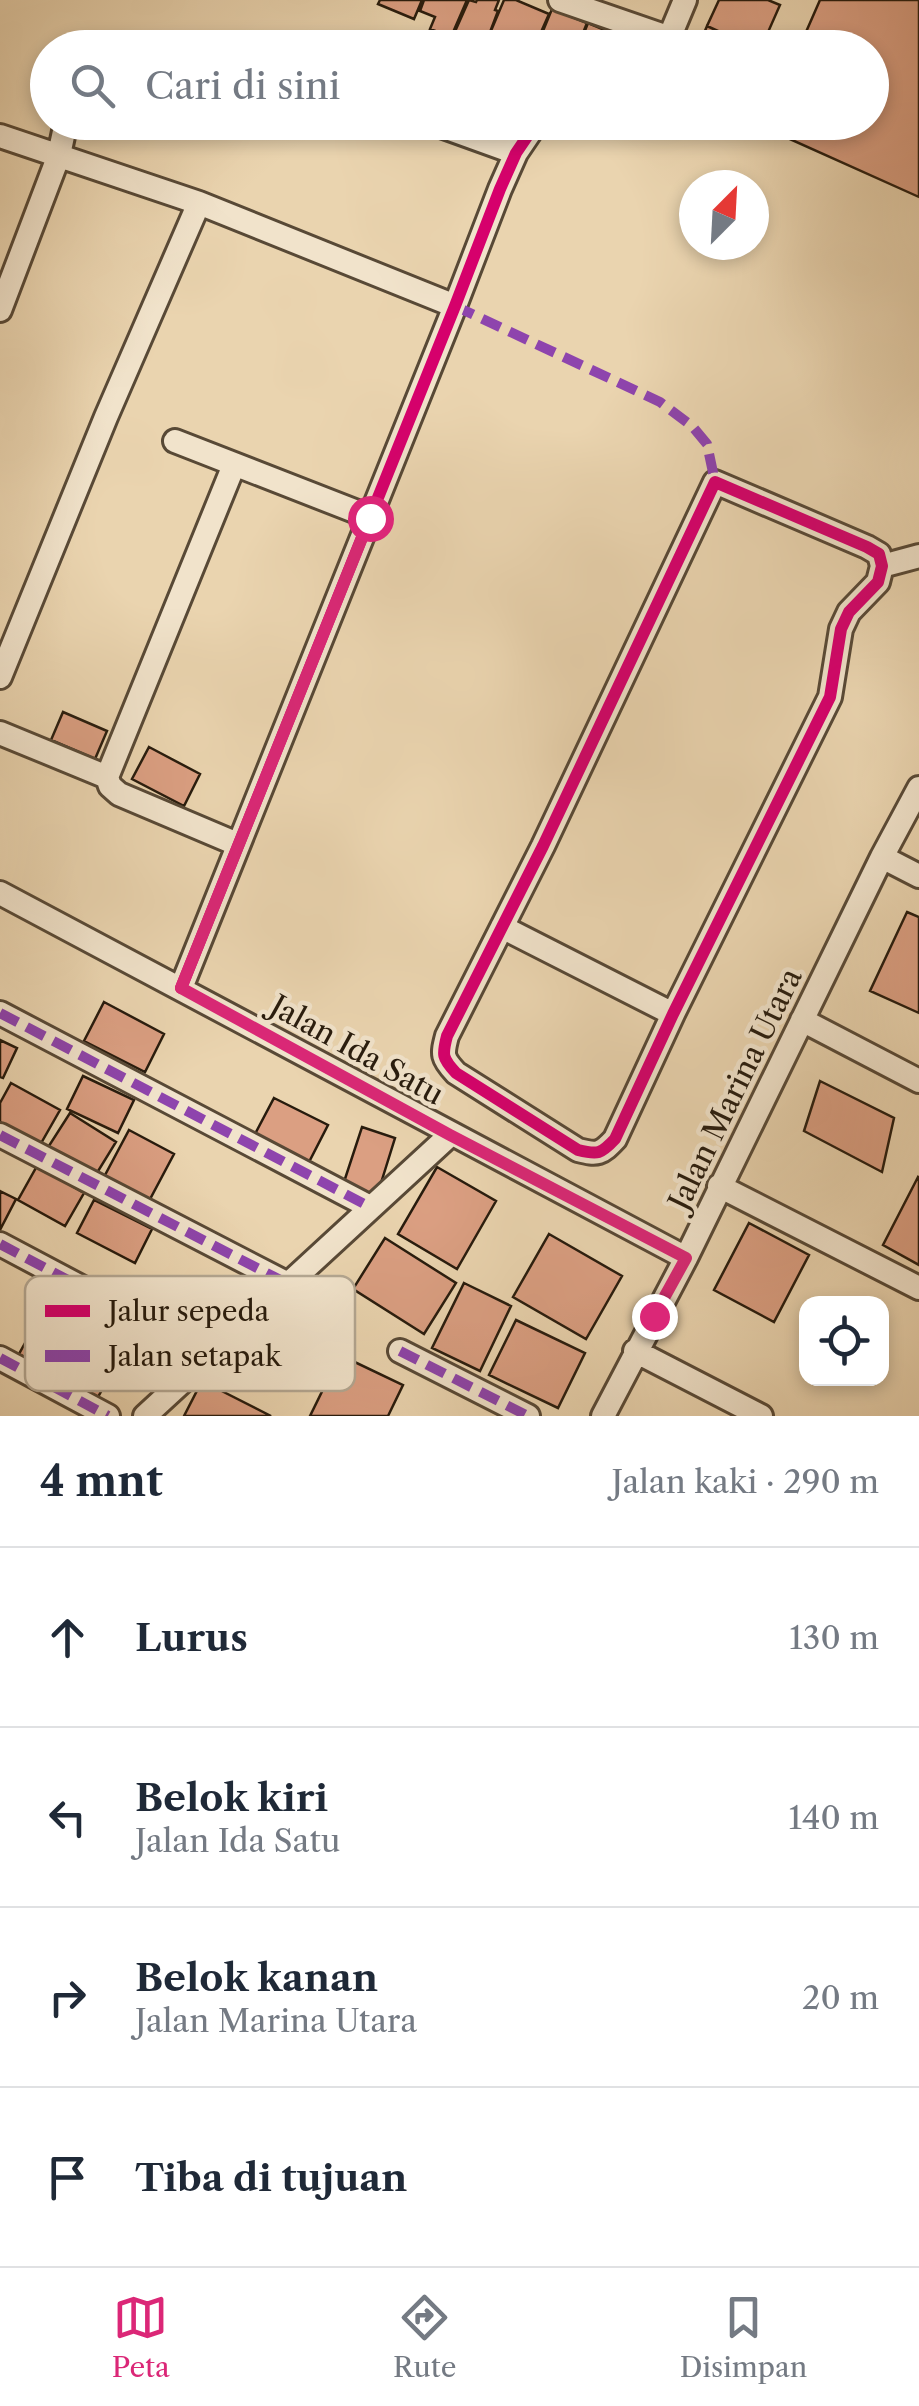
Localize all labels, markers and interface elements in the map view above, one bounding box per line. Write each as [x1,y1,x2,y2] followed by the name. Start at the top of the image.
[30,30,889,140] search box
[65,58,120,113] icon: search
[145,62,340,109] text: Cari di sini
[679,170,769,260] north arrow
[348,496,394,542] route start
[659,962,810,1220] street label: Jalan Marina Utara
[260,985,450,1113] street label: Jalan Ida Satu
[25,1276,355,1391] legend
[104,1294,269,1328] text: Jalur sepeda
[632,1294,678,1340] route end
[799,1296,889,1386] map controls
[799,1296,889,1386] button: locate
[104,1339,283,1373] text: Jalan setapak
[40,1455,163,1507] text: 4 mnt
[612,1462,879,1501] text: Jalan kaki · 290 m
[40,1610,95,1665] icon: ahead
[135,1614,248,1661] text: Lurus
[789,1618,879,1657] text: 130 m
[135,1774,328,1821] text: Belok kiri
[40,1790,95,1845] icon: left
[788,1798,879,1837] text: 140 m
[135,1821,341,1860] text: Jalan Ida Satu
[135,1954,378,2001] text: Belok kanan
[40,1970,95,2025] icon: right
[802,1978,879,2017] text: 20 m
[135,2001,417,2040] text: Jalan Marina Utara
[40,2150,95,2205] icon: arrive
[135,2154,407,2201] text: Tiba di tujuan
[112,2290,170,2384] tab: Peta
[393,2290,456,2384] tab: Rute
[680,2290,807,2384] tab: Disimpan

